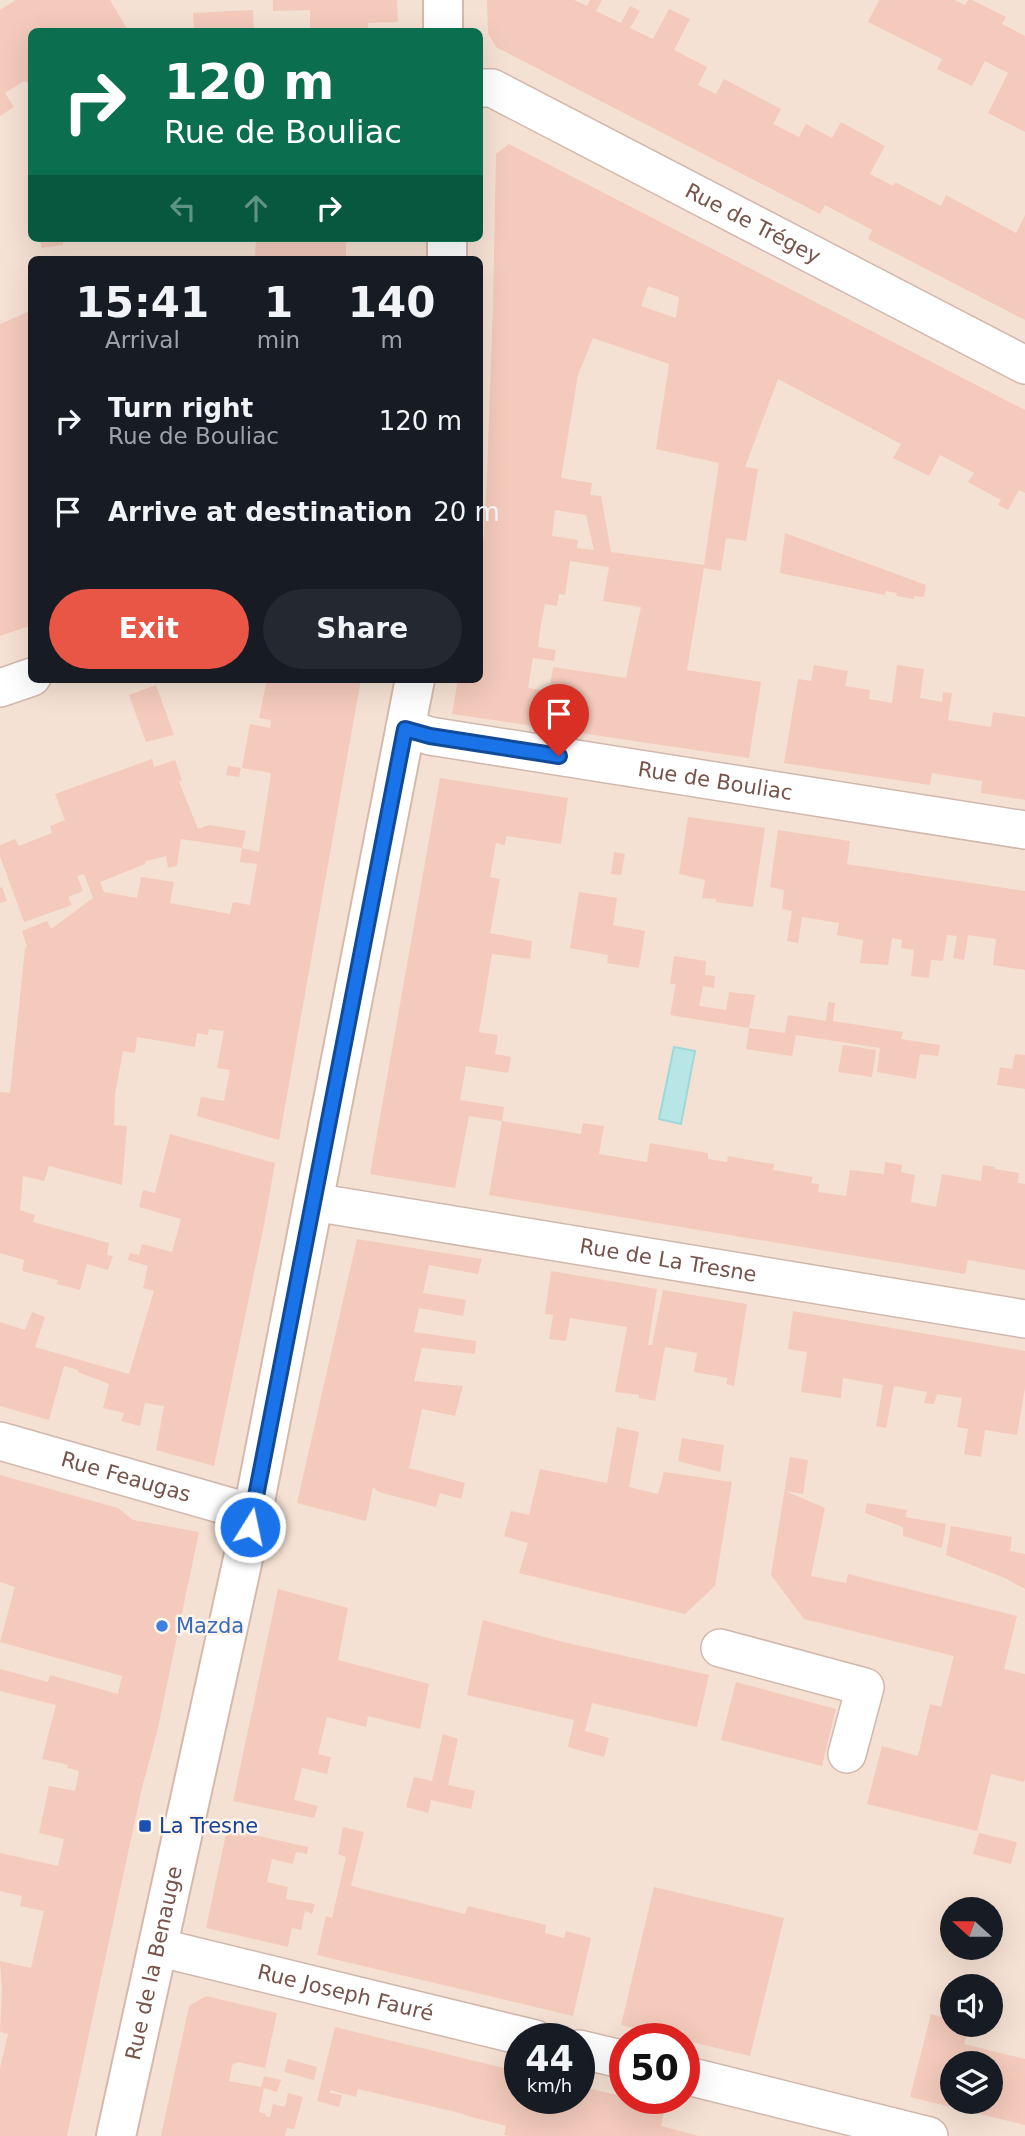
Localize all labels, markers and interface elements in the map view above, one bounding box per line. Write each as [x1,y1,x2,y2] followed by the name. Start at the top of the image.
[164,54,334,111] text: 120 m
[49,56,140,147] icon: right
[164,113,402,151] text: Rue de Bouliac
[681,179,825,269] street label: Rue de Trégey
[164,189,202,227] icon: left
[237,189,275,227] icon: ahead
[310,189,348,227] icon: right
[76,278,209,327] text: 15:41
[264,278,293,327] text: 1
[348,278,435,327] text: 140
[105,327,180,353] text: Arrival
[257,327,300,353] text: min
[380,327,403,353] text: m
[108,393,253,423] text: Turn right
[49,402,87,440] icon: right
[379,406,462,436] text: 120 m
[108,423,279,449] text: Rue de Bouliac
[49,493,87,531] icon: arrive
[108,497,412,527] text: Arrive at destination
[433,497,500,527] text: 20 m
[49,589,249,669] button: Exit
[263,589,462,669] button: Share
[529,684,589,756] pin
[540,695,578,733] icon: arrive
[636,757,794,805] street label: Rue de Bouliac
[578,1234,758,1287] street label: Rue de La Tresne
[58,1447,194,1507] street label: Rue Feaugas
[213,1490,287,1564] position arrow
[176,1614,244,1638] place label: Mazda
[154,1618,170,1634] marker: Mazda
[159,1814,258,1838] place label: La Tresne
[137,1818,153,1834] marker: La Tresne
[121,1864,187,2062] street label: Rue de la Benauge
[940,1897,1003,1960] north arrow
[940,1897,1003,2114] map controls
[255,1960,436,2026] street label: Rue Joseph Fauré
[940,1974,1003,2037] button: sound
[609,2023,700,2114] speed limit sign: 50
[525,2039,574,2079] text: 44
[940,2051,1003,2114] button: layers
[527,2075,572,2096] text: km/h

